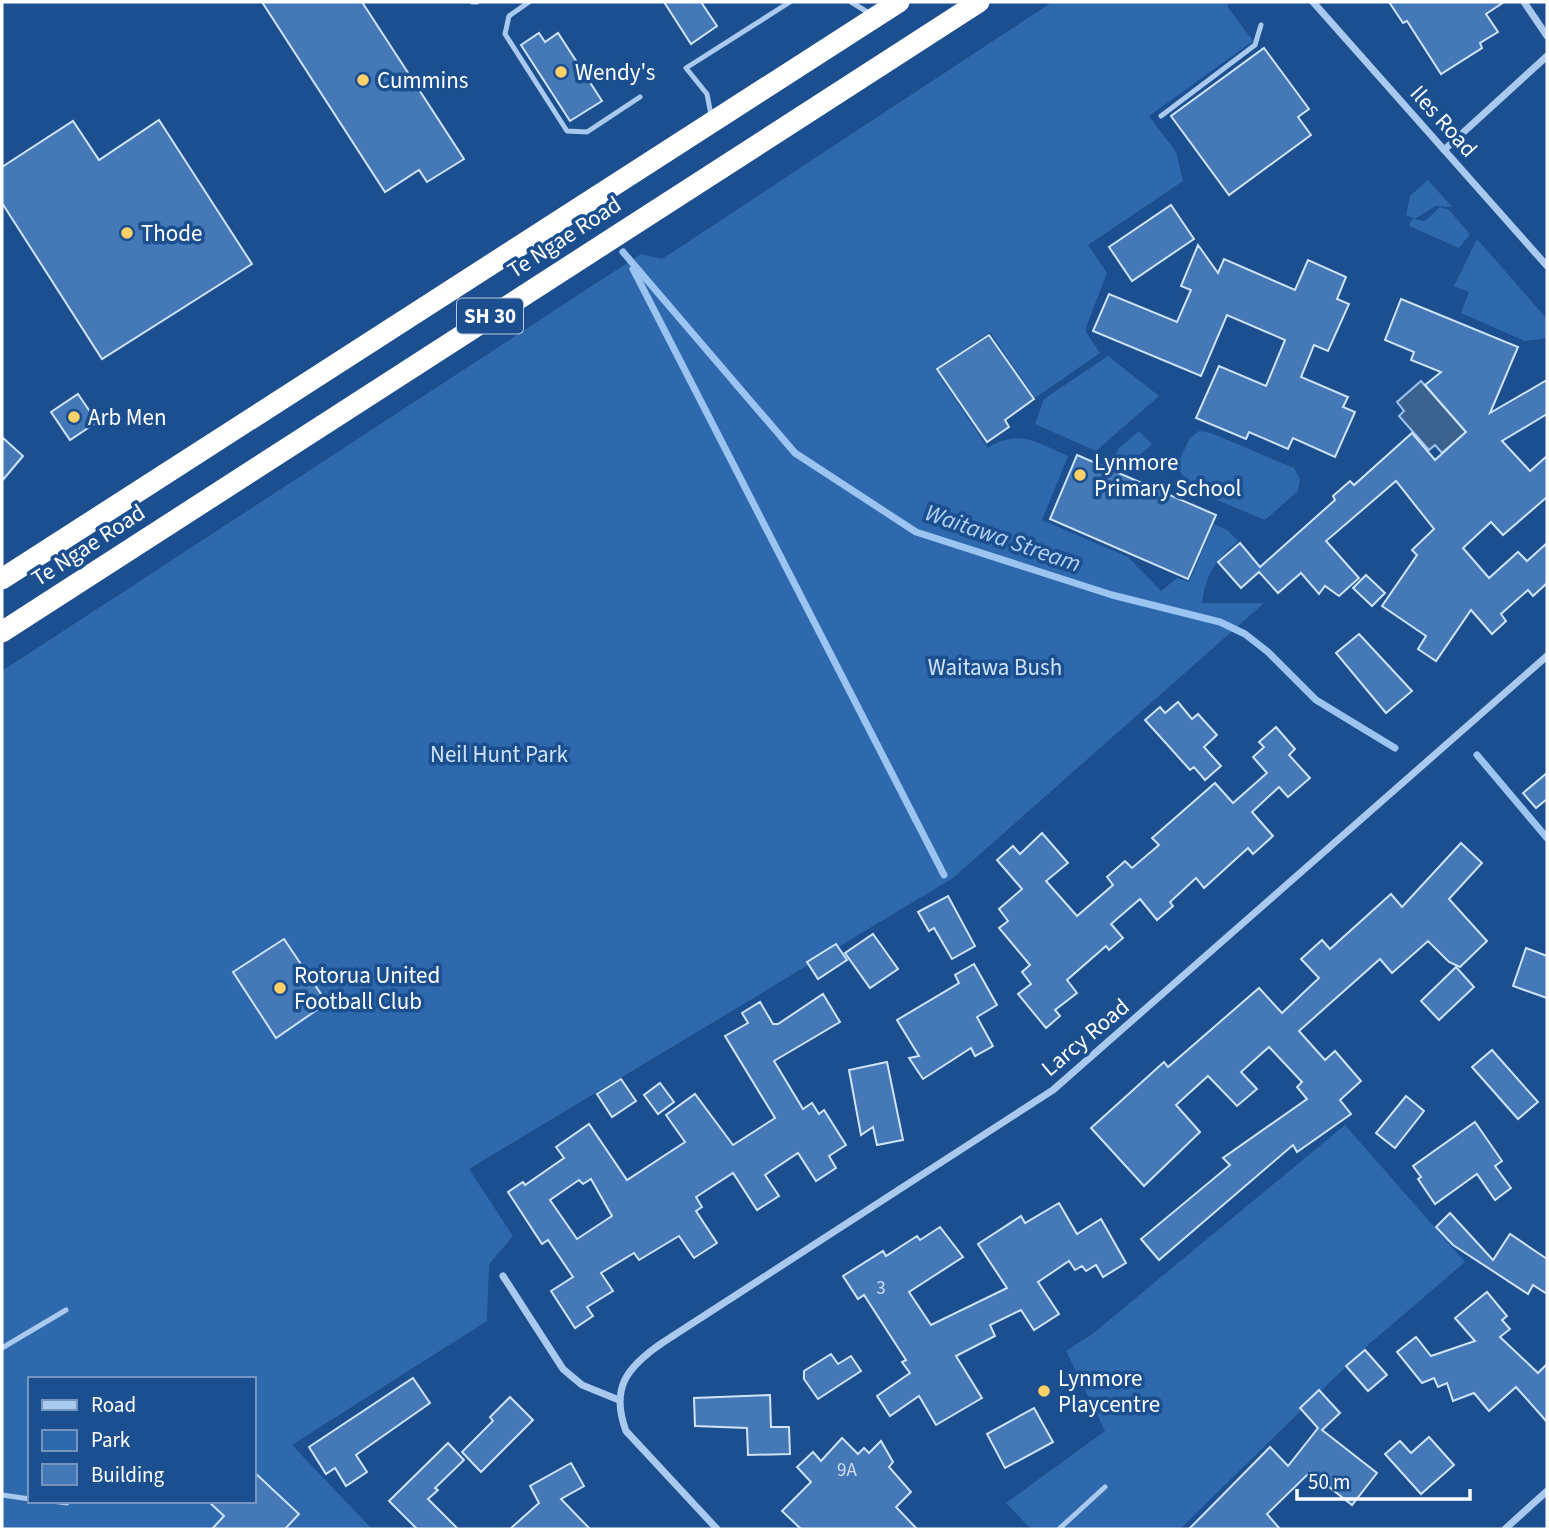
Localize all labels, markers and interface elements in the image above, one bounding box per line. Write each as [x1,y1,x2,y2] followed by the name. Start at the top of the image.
[575,56,655,89] place label: Wendy's
[377,64,468,97] place label: Cummins
[553,64,569,80] marker: Wendy's
[355,72,371,88] marker: Cummins
[1402,78,1485,165] street label: Iles Road
[501,188,628,287] street label: Te Ngae Road
[141,217,202,250] place label: Thode
[119,225,135,241] marker: Thode
[457,298,523,334] road number: SH 30
[88,401,167,434] place label: Arb Men
[66,409,82,425] marker: Arb Men
[1094,446,1241,505] place label: Lynmore Primary School
[1072,467,1088,483] marker: Lynmore Primary School
[920,495,1086,582] water label: Waitawa Stream
[25,496,152,595] street label: Te Ngae Road
[928,651,1062,684] park label: Waitawa Bush
[430,738,569,771] park label: Neil Hunt Park
[294,959,440,1018] place label: Rotorua United Football Club
[272,980,288,996] marker: Rotorua United Football Club
[1034,991,1136,1084] street label: Larcy Road
[876,1275,886,1302] house number: 3
[1058,1362,1160,1421] place label: Lynmore Playcentre
[28,1377,256,1503] legend
[1036,1383,1052,1399] marker: Lynmore Playcentre
[91,1390,136,1420] text: Road
[91,1425,131,1455] text: Park
[837,1457,858,1484] house number: 9A
[1297,1458,1470,1502] scale bar
[91,1460,165,1490] text: Building
[1308,1467,1350,1497] text: 50 m

